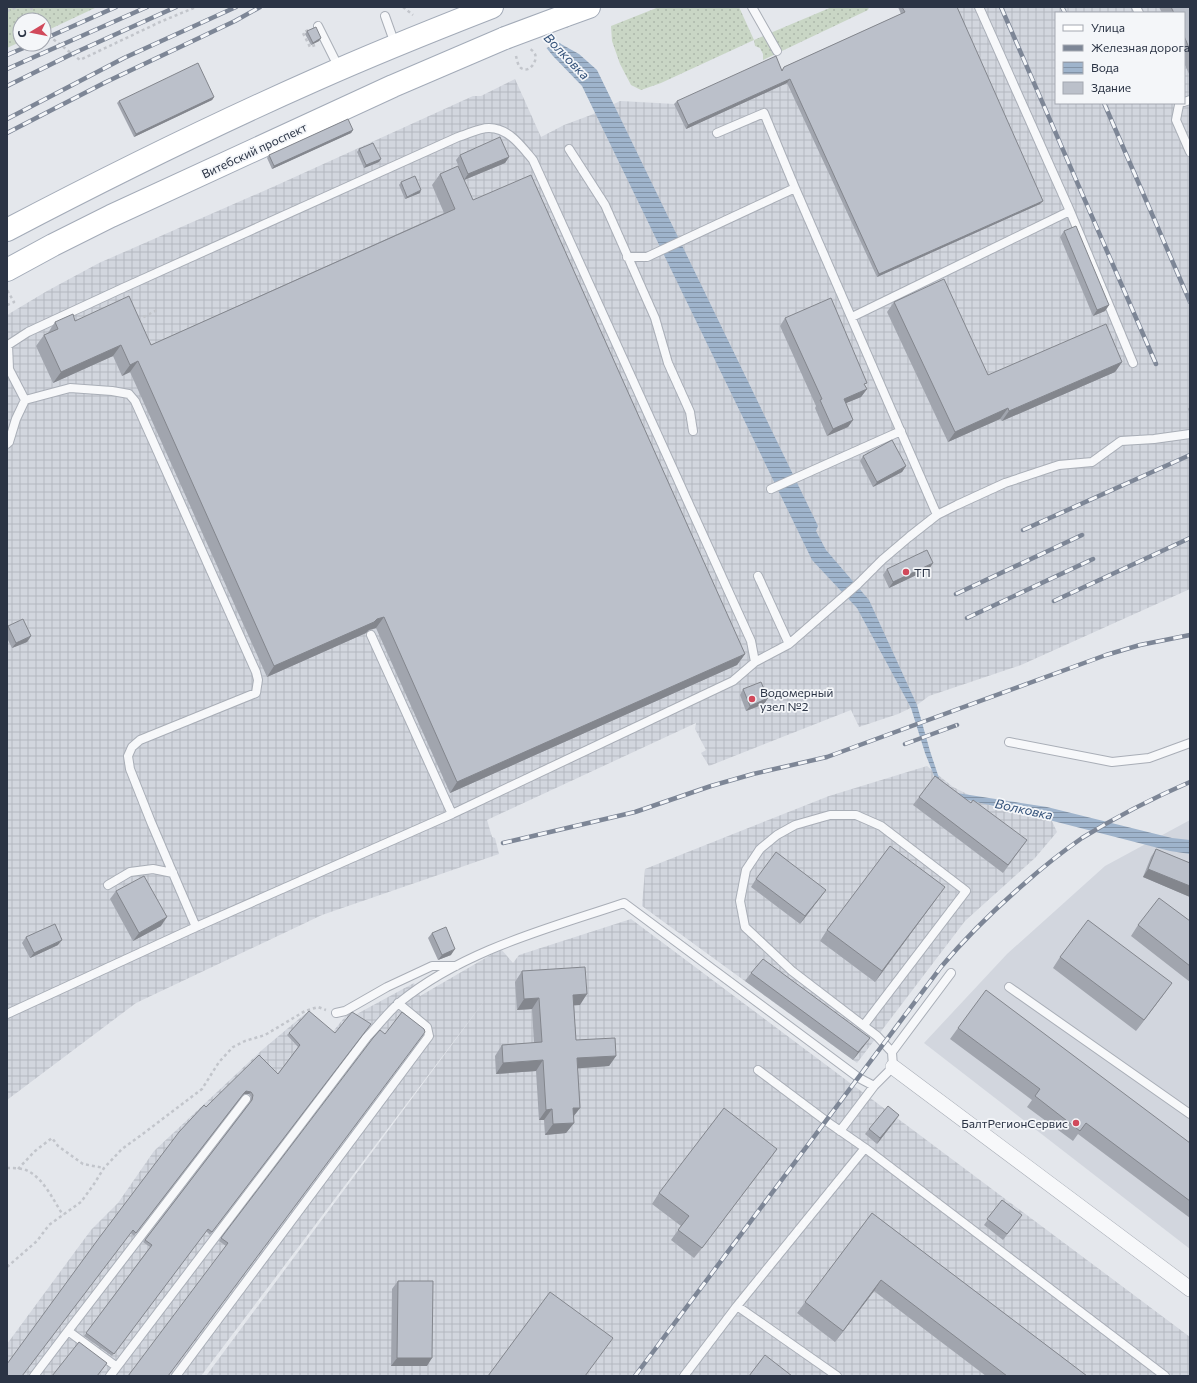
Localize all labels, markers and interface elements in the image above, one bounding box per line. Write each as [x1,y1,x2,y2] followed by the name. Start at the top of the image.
[12,12,52,52] north arrow
[1055,12,1185,104] legend
[1091,20,1125,34] text: Улица
[15,29,29,39] text: С
[541,29,593,83] water label: Волковка
[1091,40,1190,54] text: Железная дорога
[1091,60,1119,74] text: Вода
[1091,80,1131,94] text: Здание
[199,119,309,181] street label: Витебский проспект
[914,565,931,579] place label: ТП
[901,567,911,577] marker: ТП
[760,685,833,713] place label: Водомерный узел №2
[747,694,757,704] marker: Водомерный узел №2
[994,795,1055,823] water label: Волковка
[961,1116,1068,1130] place label: БалтРегионСервис
[1071,1118,1081,1128] marker: БалтРегионСервис

